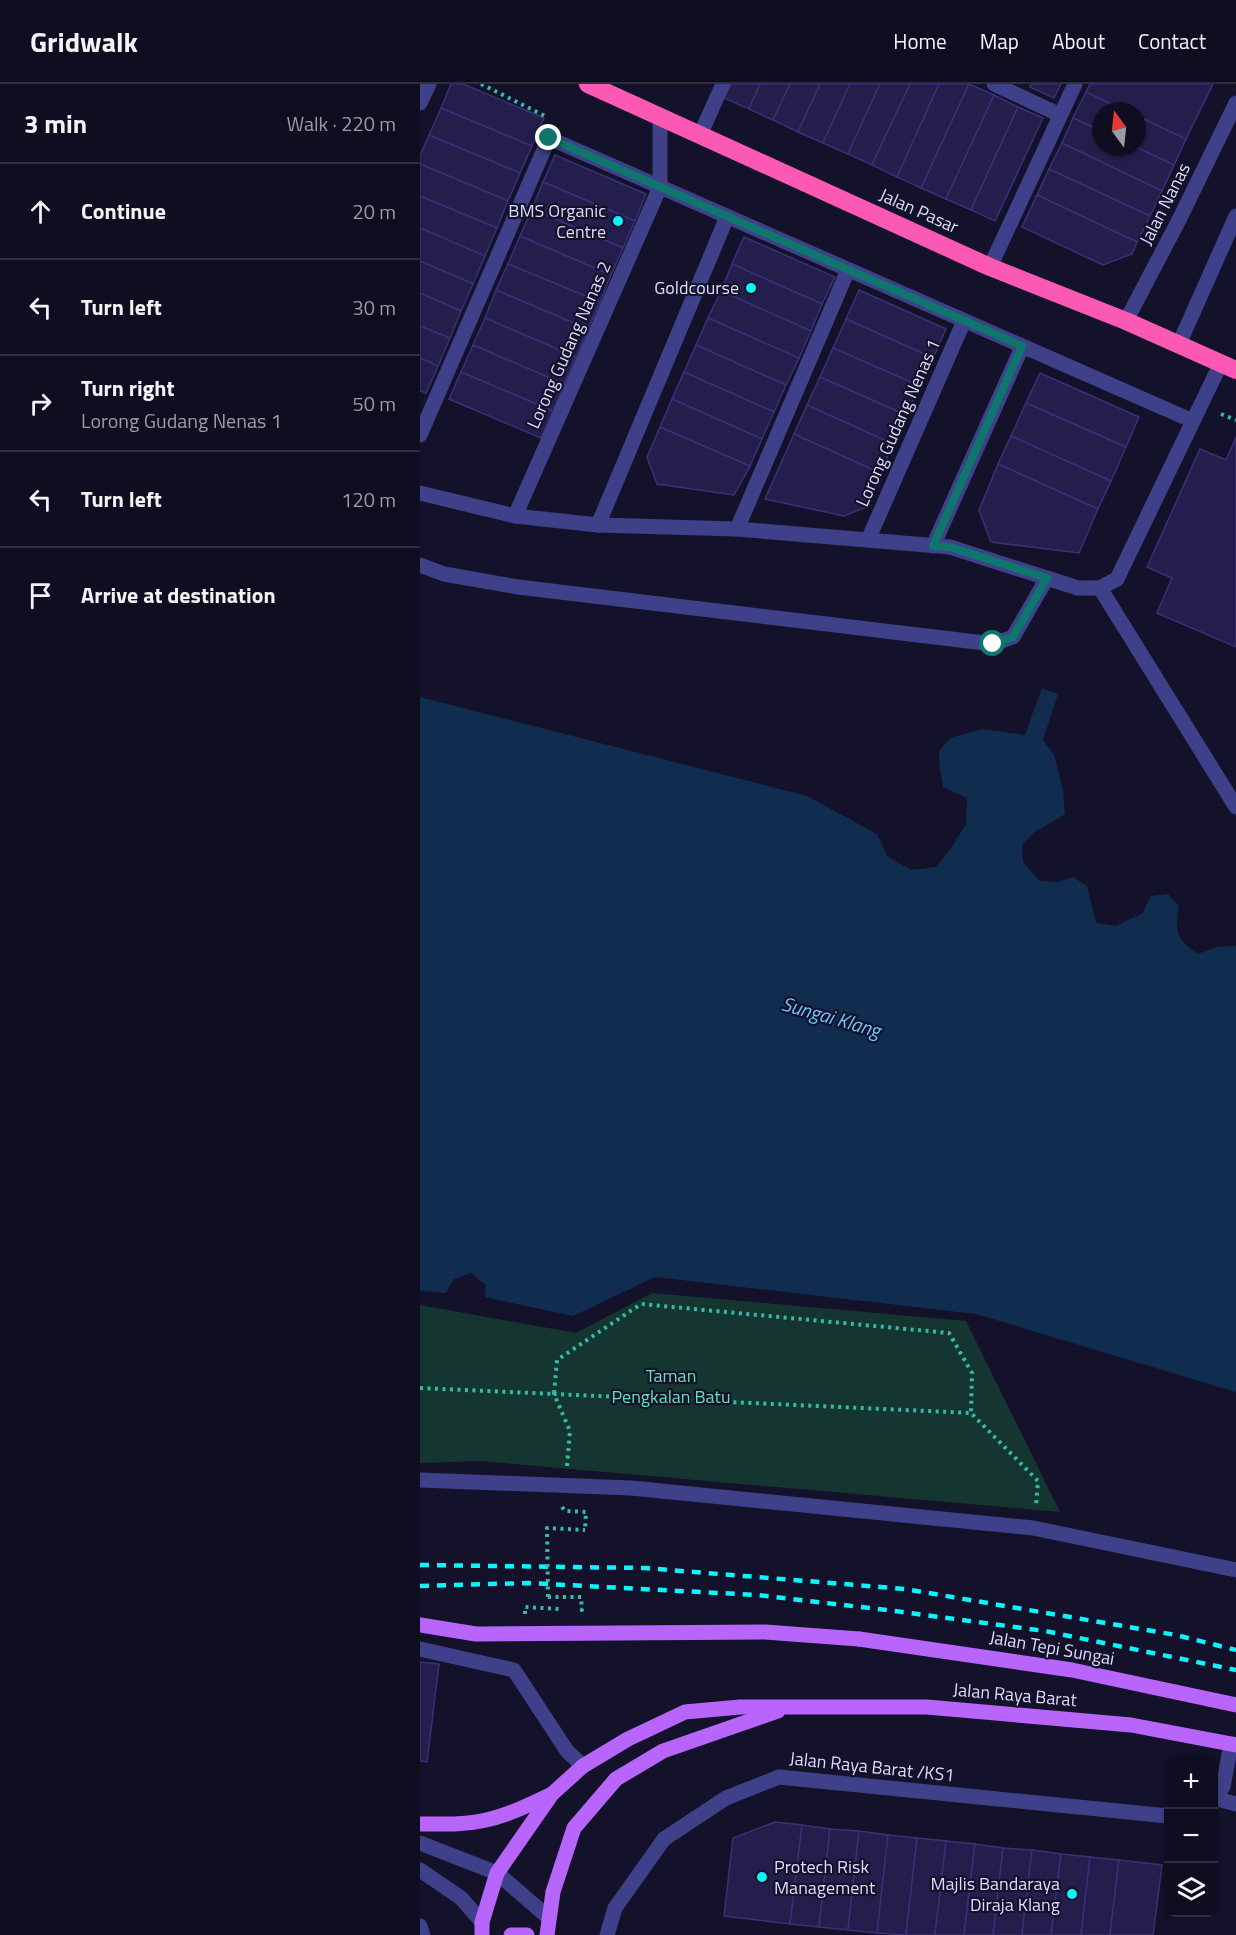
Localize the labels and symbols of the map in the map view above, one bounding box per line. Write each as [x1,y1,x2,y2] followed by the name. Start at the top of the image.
[1092,102,1146,156] north arrow
[535,124,561,150] route end
[1132,158,1197,250] street label: Jalan Nanas
[875,181,963,240] street label: Jalan Pasar
[508,197,606,245] place label: BMS Organic Centre
[611,214,625,228] marker: BMS Organic Centre
[519,257,618,433] street label: Lorong Gudang Nanas 2
[654,274,739,301] place label: Goldcourse
[744,281,758,295] marker: Goldcourse
[848,335,947,511] street label: Lorong Gudang Nenas 1
[979,630,1005,656] route start
[778,988,887,1046] water label: Sungai Klang
[612,1362,730,1410] park label: Taman Pengkalan Batu
[987,1623,1117,1672] street label: Jalan Tepi Sungai
[952,1676,1079,1713] street label: Jalan Raya Barat
[788,1744,956,1789] street label: Jalan Raya Barat /KS1
[774,1853,876,1901] place label: Protech Risk Management
[755,1870,769,1884] marker: Protech Risk Management
[930,1870,1060,1918] place label: Majlis Bandaraya Diraja Klang
[1065,1887,1079,1901] marker: Majlis Bandaraya Diraja Klang

